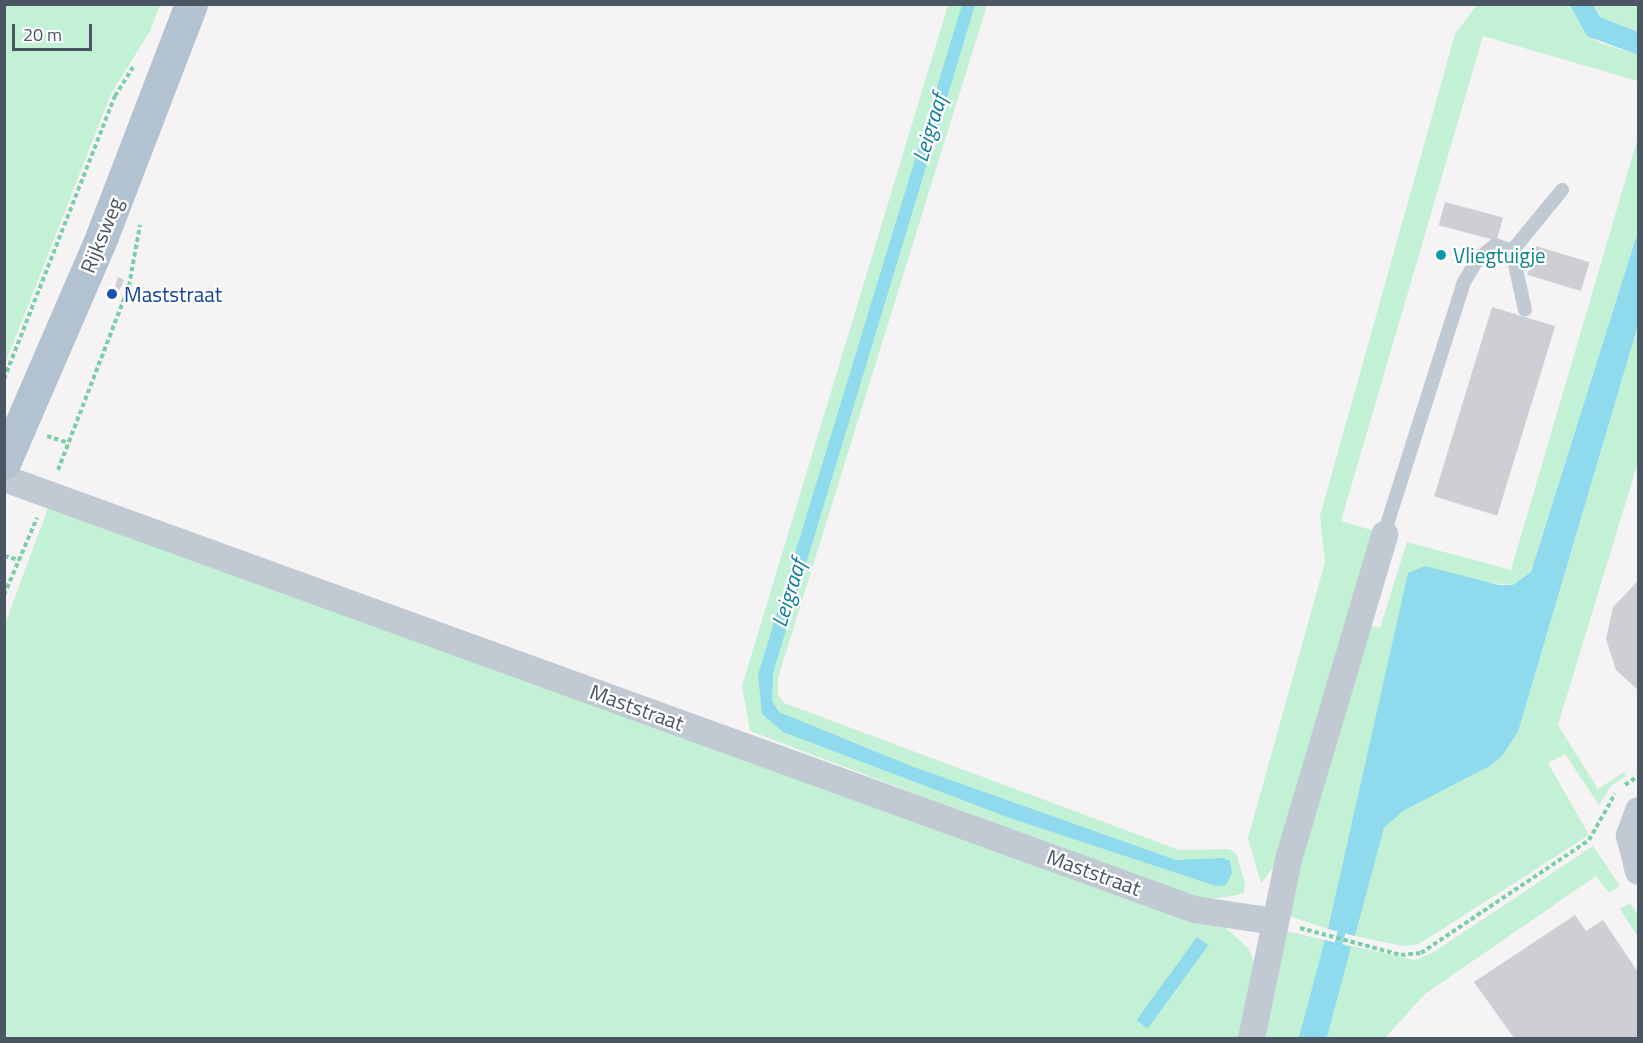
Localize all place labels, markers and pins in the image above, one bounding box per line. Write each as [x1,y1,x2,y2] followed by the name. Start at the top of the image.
[1453,242,1546,268] place label: Vliegtuigje
[1434,248,1448,262] marker: Vliegtuigje
[124,281,222,307] place label: Maststraat
[105,287,119,301] marker: Maststraat

